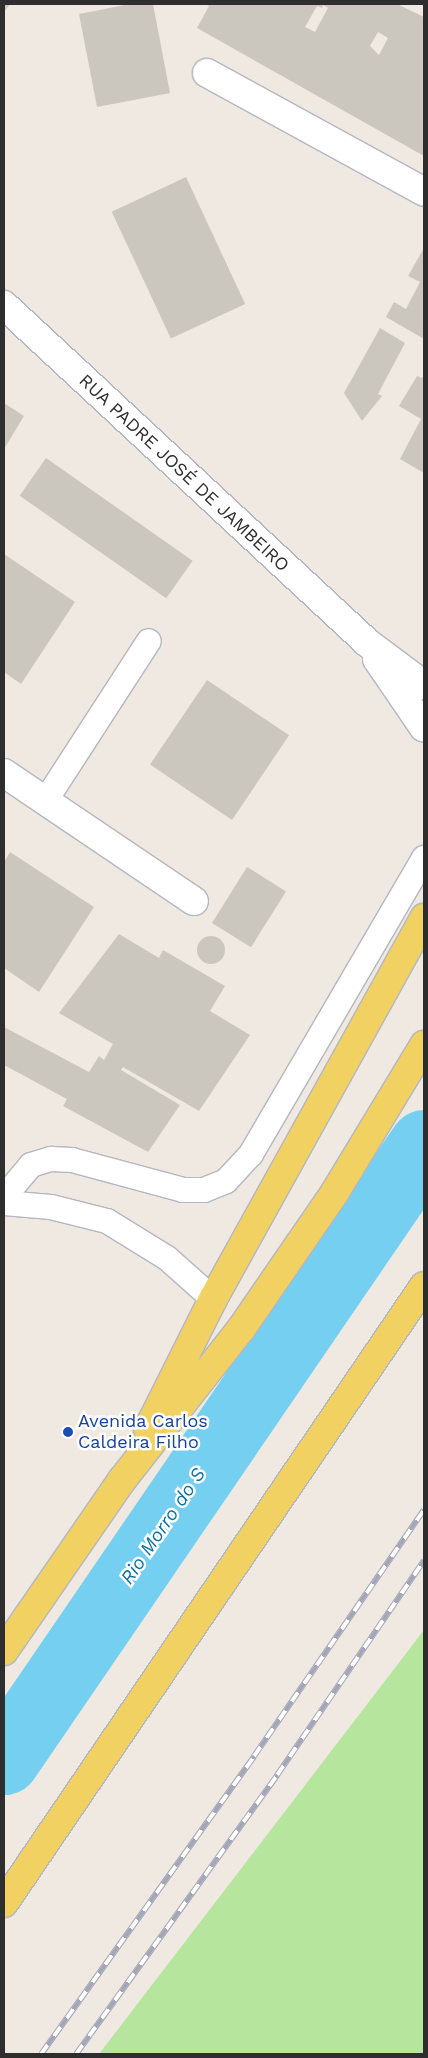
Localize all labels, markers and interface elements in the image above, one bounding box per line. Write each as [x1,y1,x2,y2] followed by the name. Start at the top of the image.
[74,369,294,577] street label: RUA PADRE JOSÉ DE JAMBEIRO
[78,1411,208,1454] place label: Avenida Carlos Caldeira Filho
[62,1426,74,1438] marker: Avenida Carlos Caldeira Filho
[116,1464,210,1588] water label: Rio Morro do S

